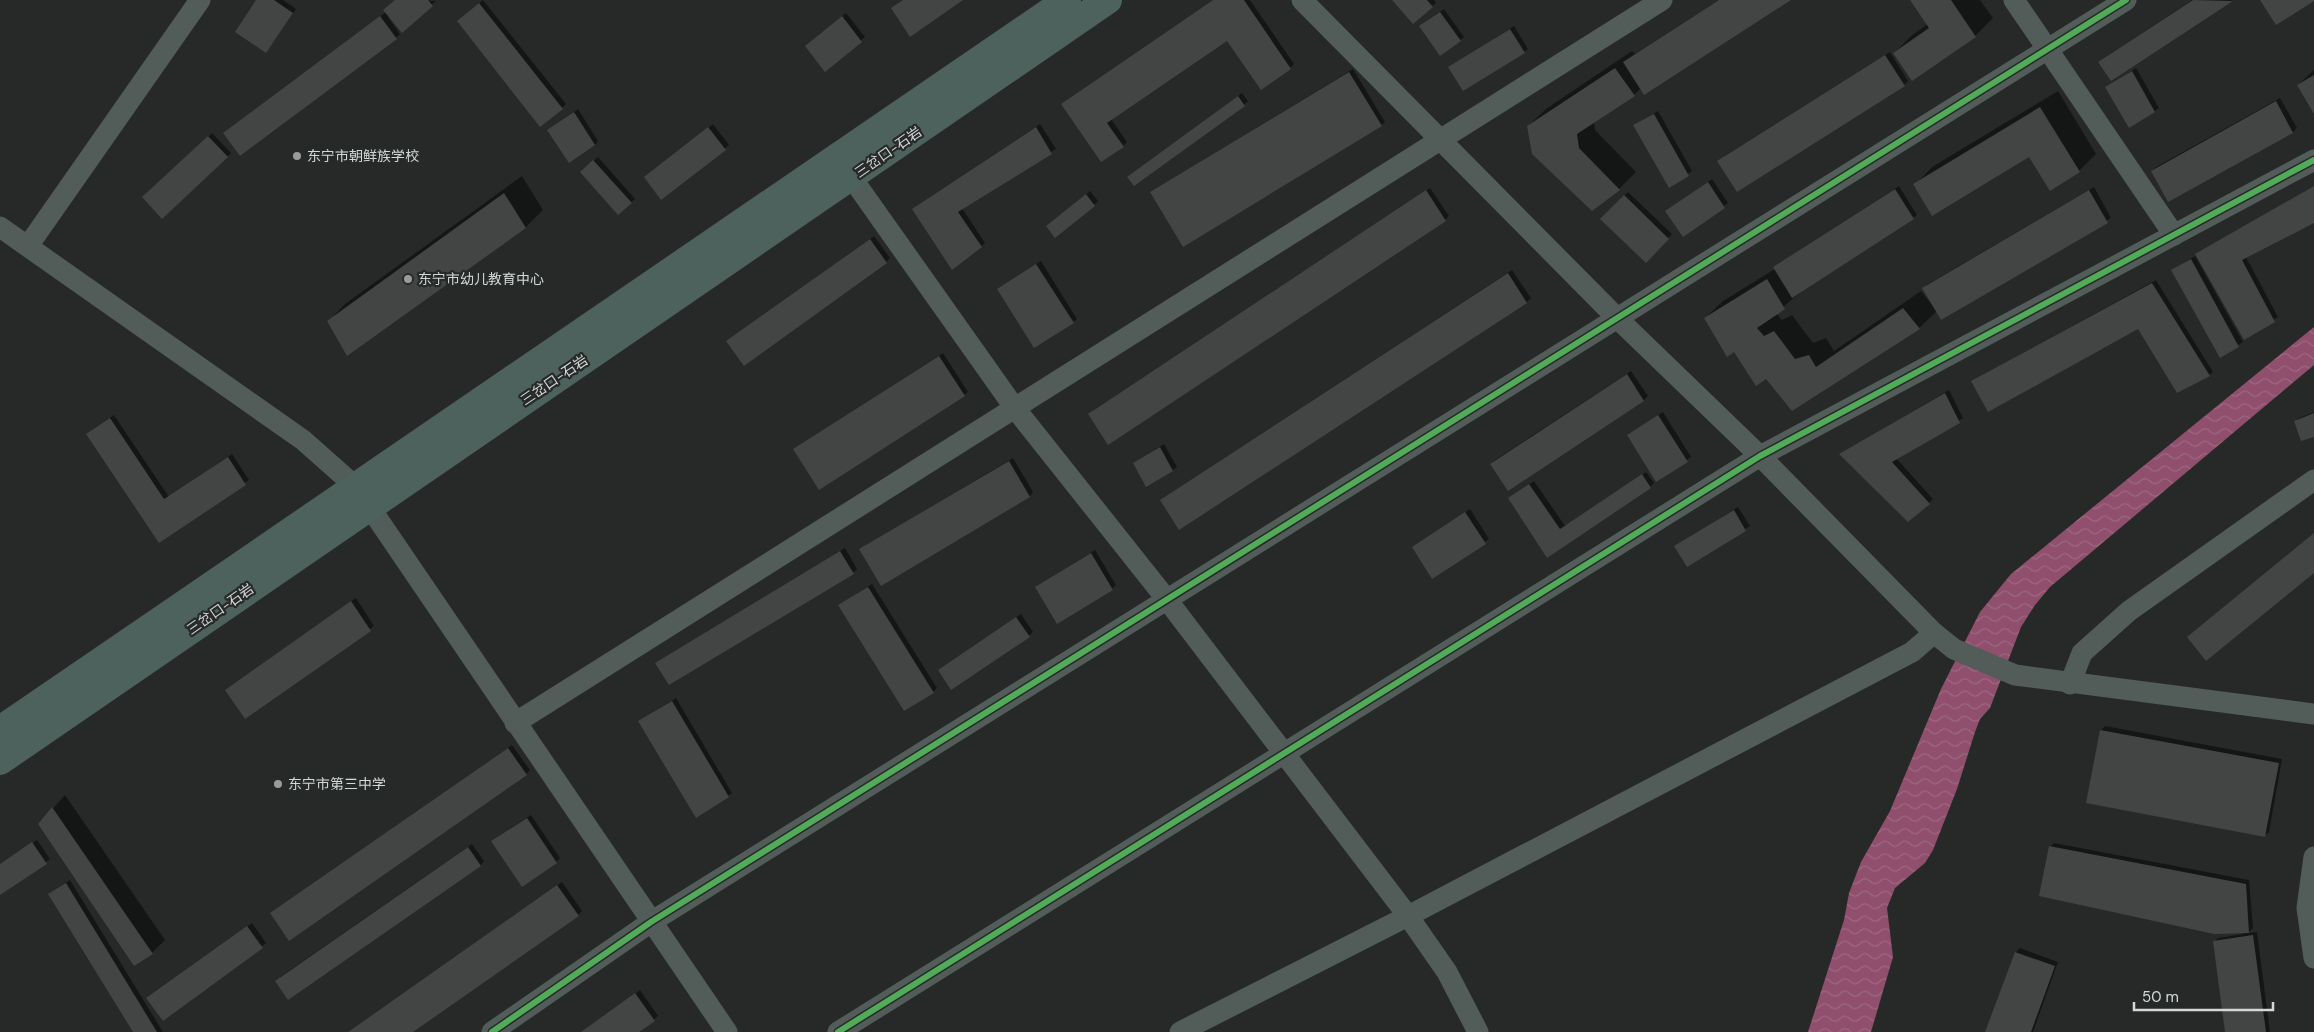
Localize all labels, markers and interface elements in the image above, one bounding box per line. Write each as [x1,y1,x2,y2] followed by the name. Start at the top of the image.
[851,122,925,182] street label: 三岔口-石岩
[307,147,419,165] place label: 东宁市朝鲜族学校
[291,150,303,162] marker: 东宁市朝鲜族学校
[418,270,544,288] place label: 东宁市幼儿教育中心
[402,273,414,285] marker: 东宁市幼儿教育中心
[517,351,591,409] street label: 三岔口-石岩
[183,579,257,639] street label: 三岔口-石岩
[288,775,386,793] place label: 东宁市第三中学
[272,778,284,790] marker: 东宁市第三中学
[2134,980,2273,1012] scale bar
[2142,987,2179,1007] text: 50 m

